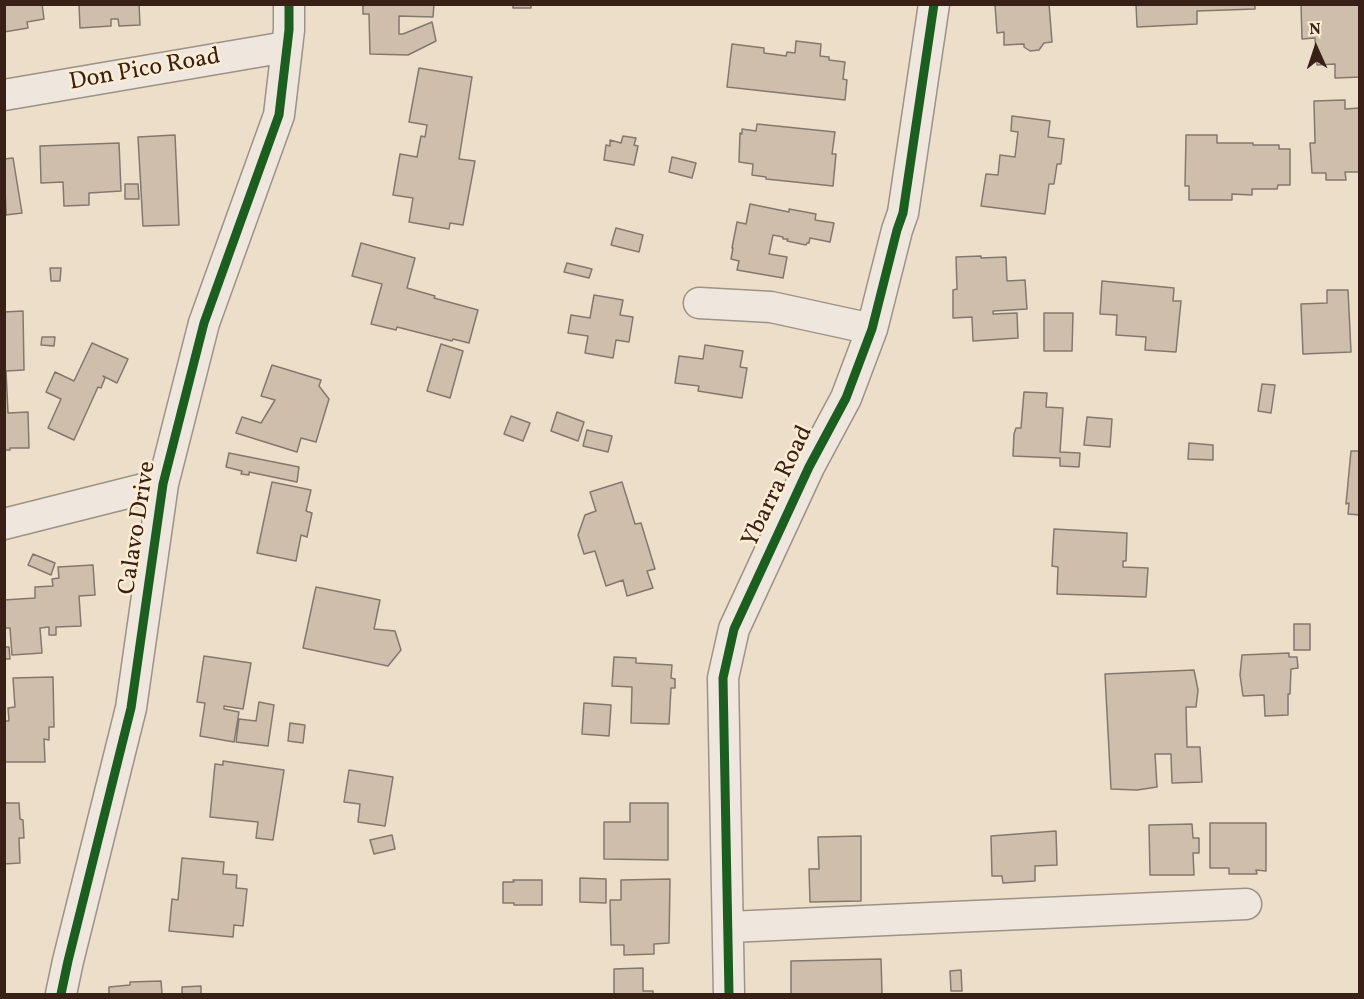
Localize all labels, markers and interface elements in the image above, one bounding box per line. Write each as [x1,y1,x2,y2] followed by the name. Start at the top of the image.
[1286,18,1346,78] north arrow
[1309,19,1321,41] text: N
[67,44,223,98] street label: Don Pico Road
[737,422,821,552] street label: Ybarra Road
[114,459,164,597] street label: Calavo Drive

